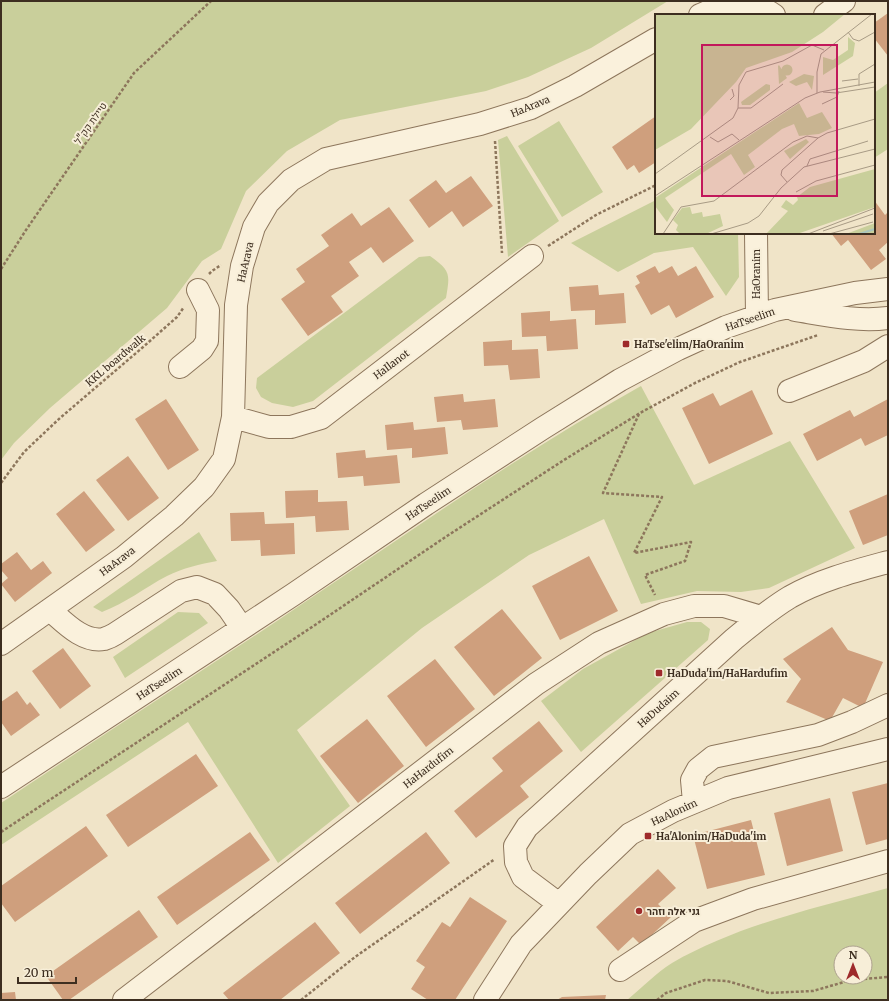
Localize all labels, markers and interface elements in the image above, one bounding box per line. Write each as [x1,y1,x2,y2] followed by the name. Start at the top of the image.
[655,14,875,234] inset map
[509,92,552,120] street label: HaArava
[71,100,110,147] street label: טיילת קק"ל
[235,240,257,284] street label: HaArava
[750,249,763,299] street label: HaOranim
[724,305,777,334] street label: HaTseelim
[83,331,148,389] street label: KKL boardwalk
[634,338,744,351] place label: HaTse'elim/HaOranim
[621,339,631,349] marker: HaTse'elim/HaOranim
[371,347,412,382] street label: HaIlanot
[403,484,453,523] street label: HaTseelim
[97,543,138,579] street label: HaArava
[134,664,184,703] street label: HaTseelim
[667,667,788,680] place label: HaDuda'im/HaHardufim
[654,668,664,678] marker: HaDuda'im/HaHardufim
[635,686,682,731] street label: HaDudaim
[401,744,456,791] street label: HaHardufim
[649,796,699,829] street label: HaAlonim
[656,830,766,843] place label: Ha'Alonim/HaDuda'im
[643,831,653,841] marker: Ha'Alonim/HaDuda'im
[647,905,700,918] place label: גני אלה וזהר
[634,906,644,916] marker: גני אלה וזהר
[833,945,873,985] north arrow
[849,948,858,962] text: N
[18,959,76,985] scale bar
[24,965,53,980] text: 20 m

